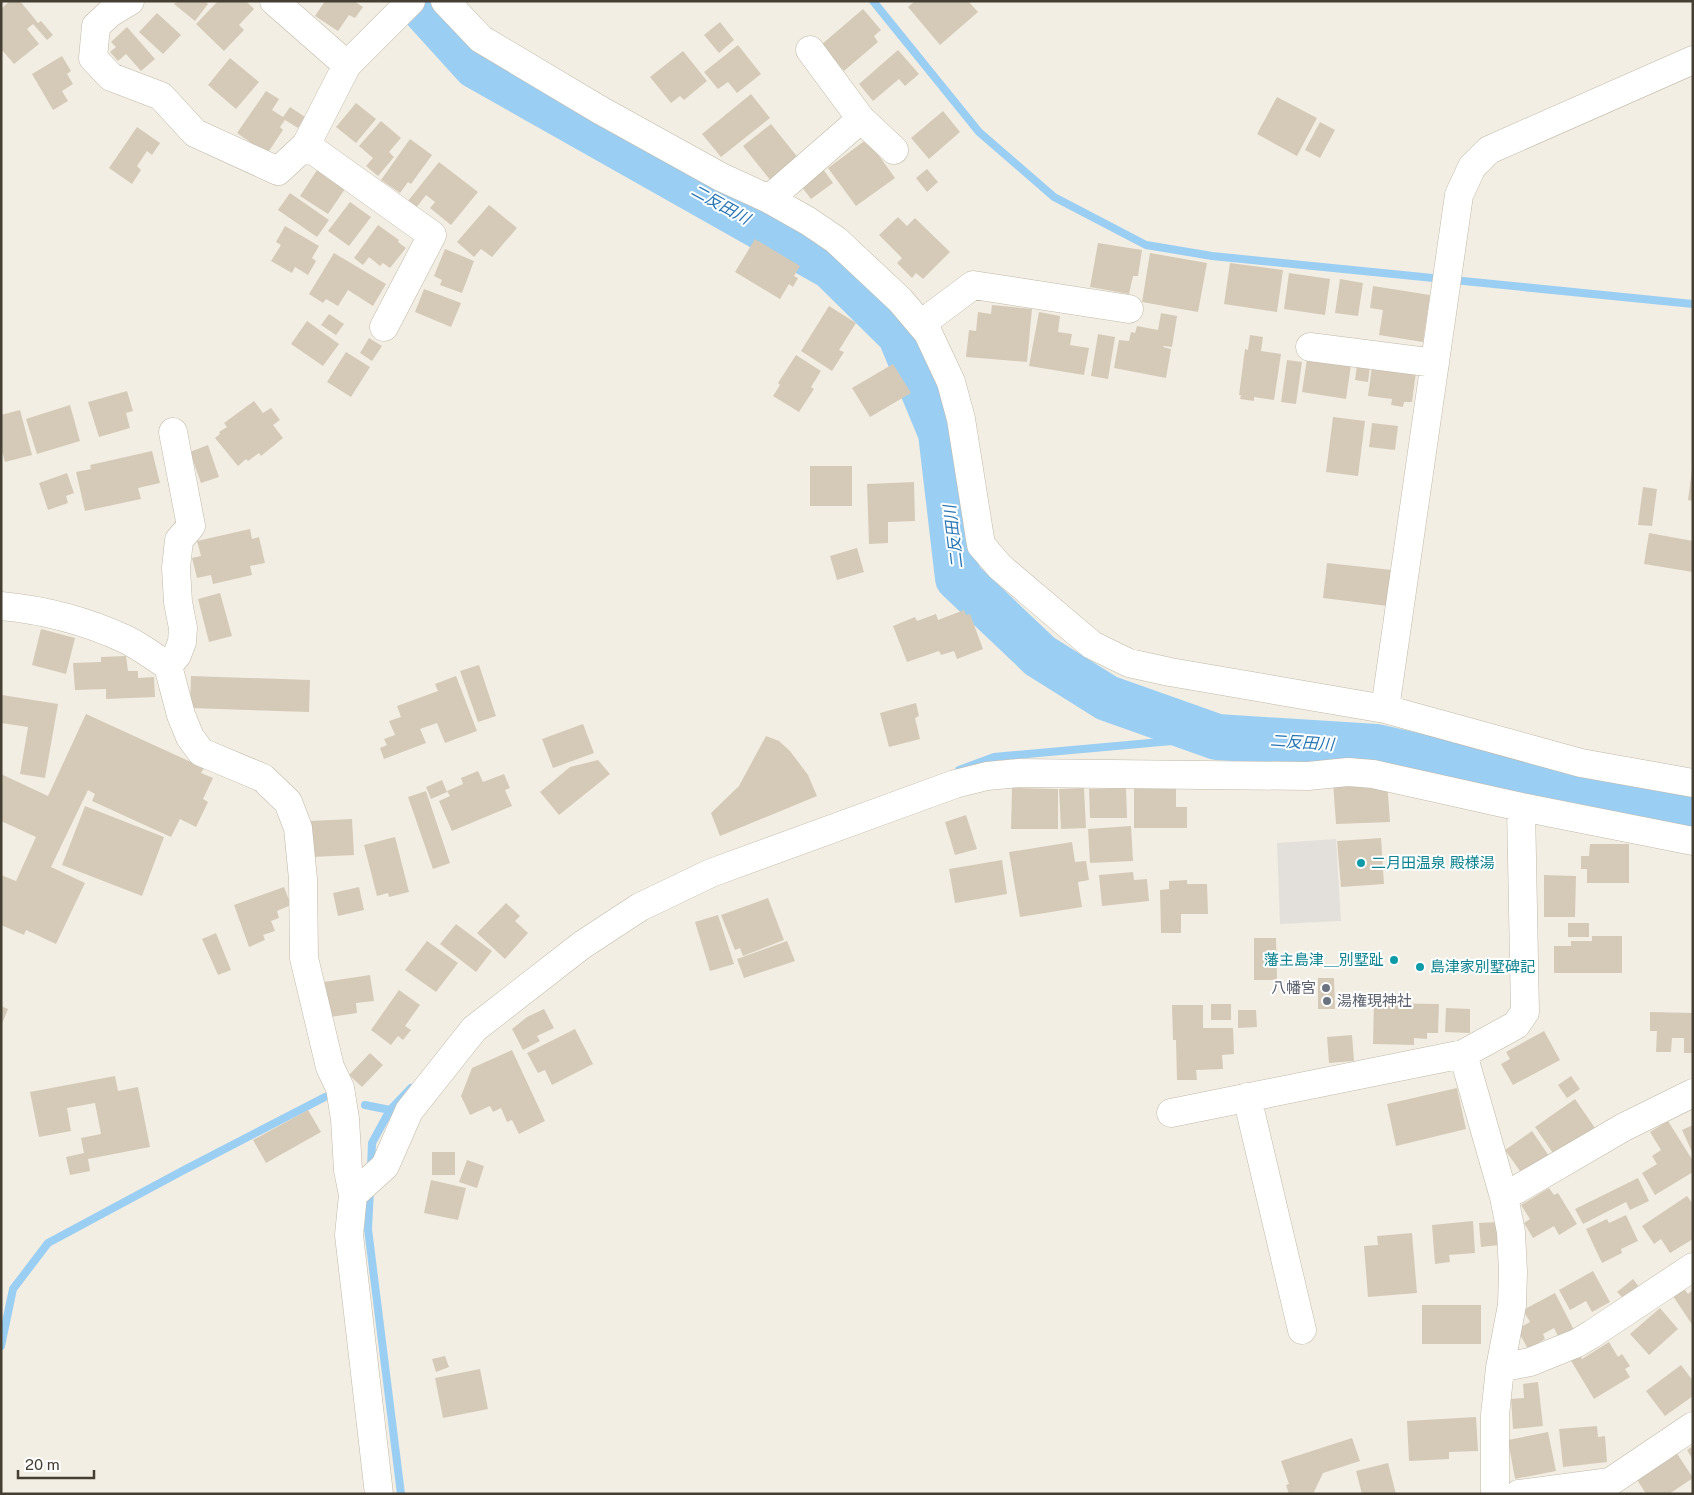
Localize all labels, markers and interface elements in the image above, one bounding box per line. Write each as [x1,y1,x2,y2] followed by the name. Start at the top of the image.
[688,181,755,229] water label: 二反田川
[940,502,967,570] water label: 二反田川
[1269,731,1337,754] water label: 二反田川
[1371,854,1495,871] place label: 二月田温泉 殿様湯
[1355,857,1367,869] marker: 二月田温泉 殿様湯
[1264,951,1384,968] place label: 藩主島津＿別墅趾
[1388,954,1400,966] marker: 藩主島津＿別墅趾
[1430,958,1535,975] place label: 島津家別墅碑記
[1414,961,1426,973] marker: 島津家別墅碑記
[1271,979,1316,996] place label: 八幡宮
[1320,982,1332,994] marker: 八幡宮
[1337,992,1412,1009] place label: 湯権現神社
[1321,995,1333,1007] marker: 湯権現神社
[18,1448,94,1480] scale bar
[25,1456,60,1473] text: 20 m

